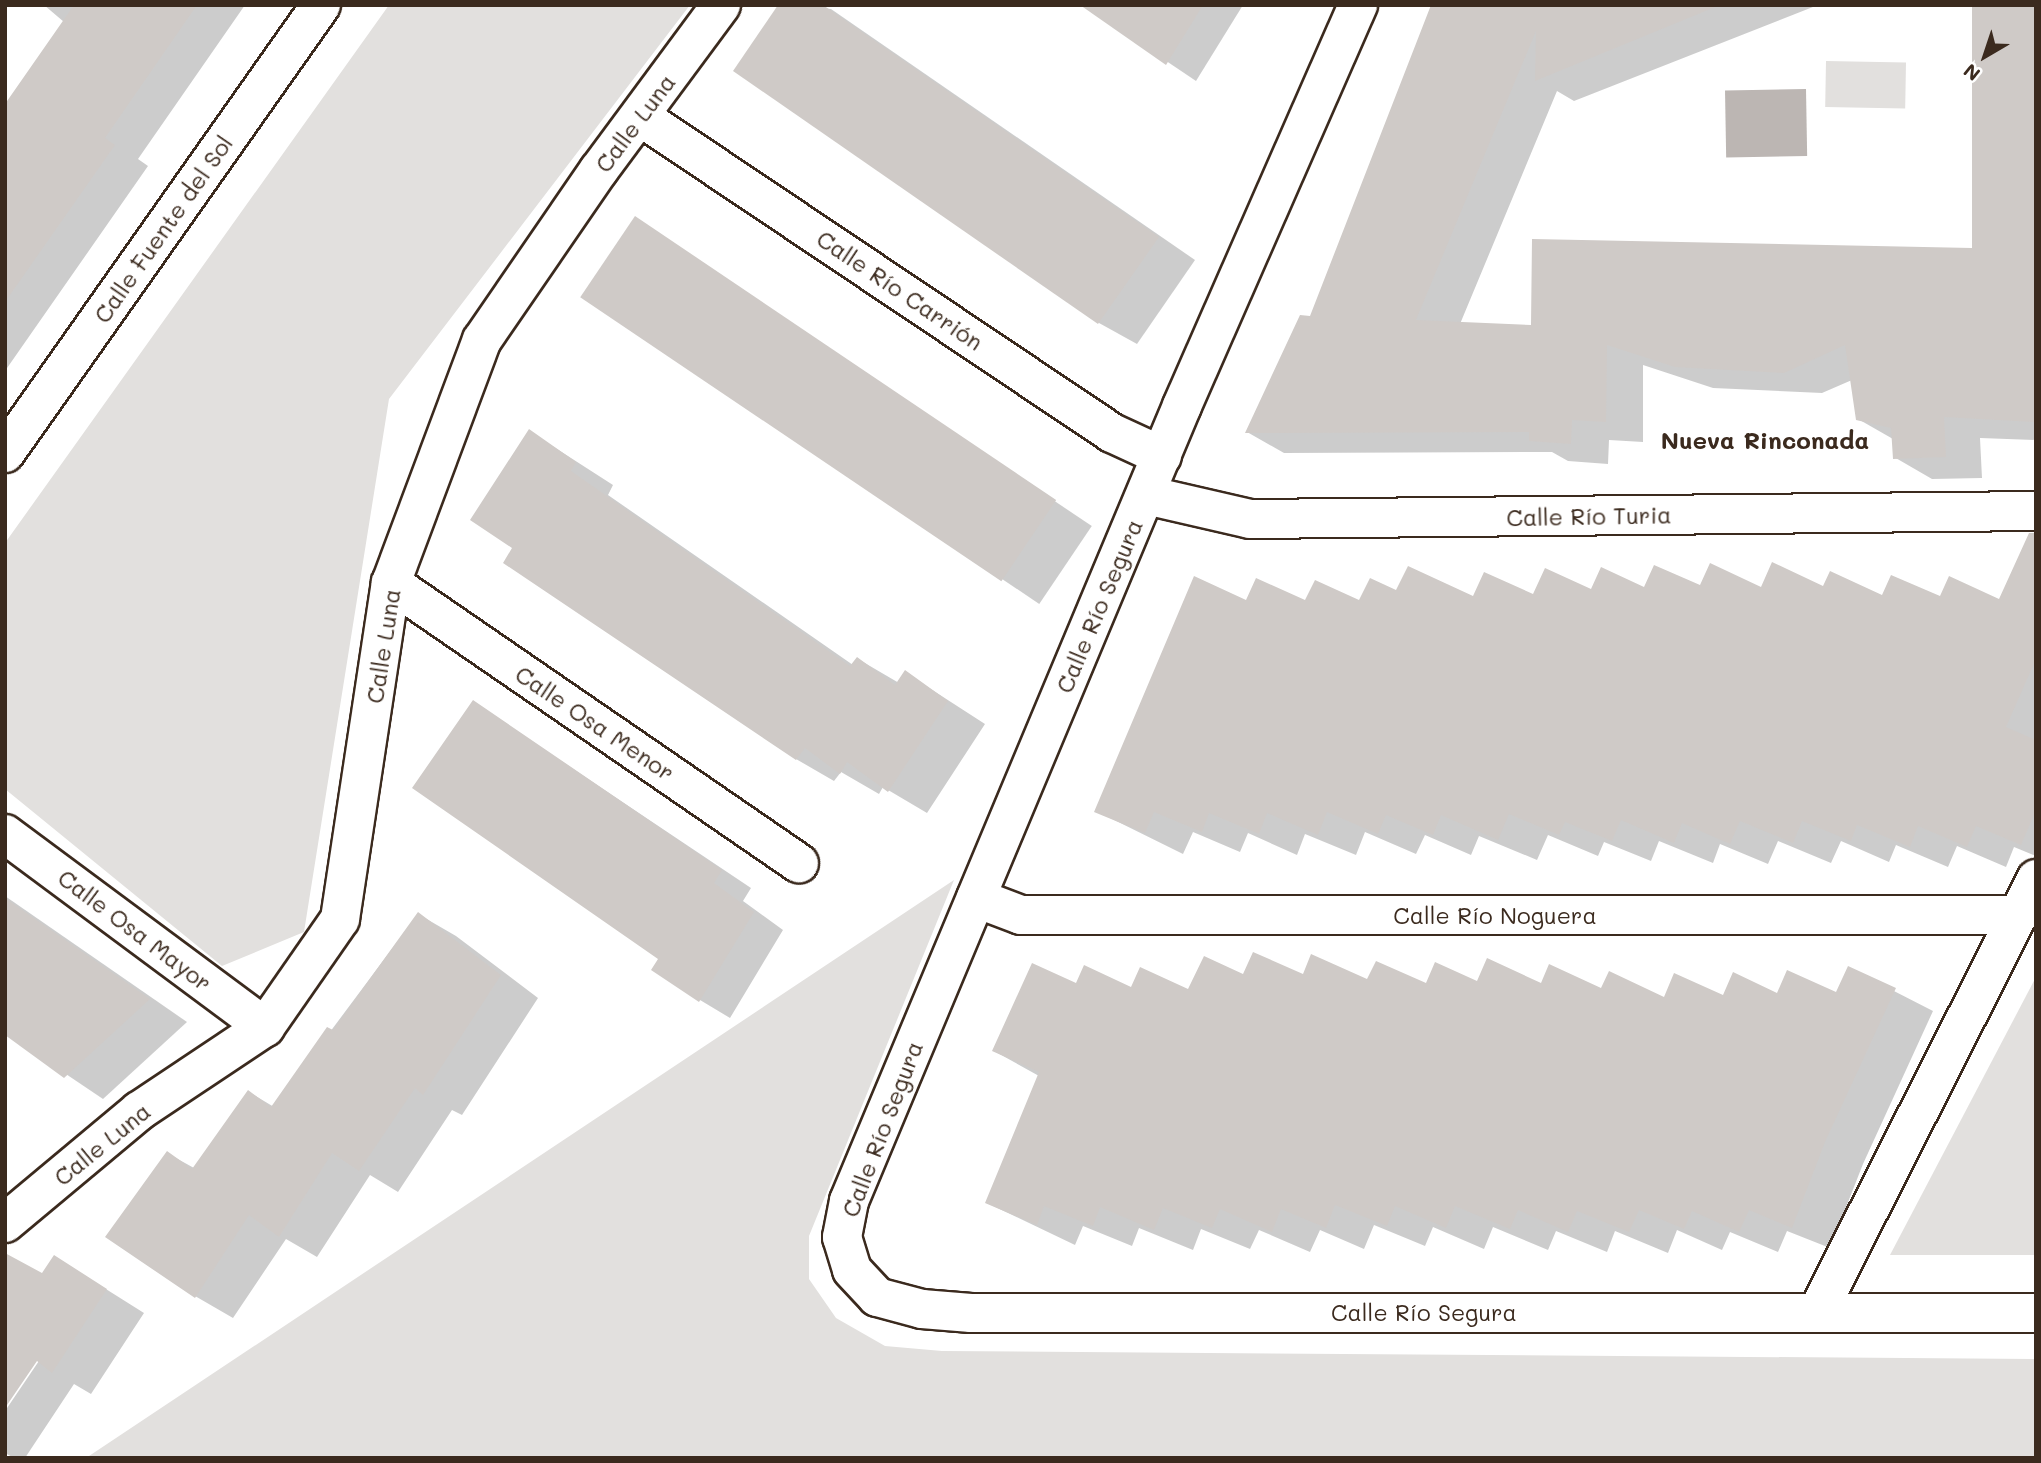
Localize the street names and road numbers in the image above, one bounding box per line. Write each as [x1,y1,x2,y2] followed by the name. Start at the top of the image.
[589,69,681,177] street label: Calle Luna
[88,130,238,328] street label: Calle Fuente del Sol
[812,224,988,356] street label: Calle Río Carrión
[1506,501,1672,531] street label: Calle Río Turia
[1050,515,1148,697] street label: Calle Río Segura
[360,587,406,705] street label: Calle Luna
[510,660,680,786] street label: Calle Osa Menor
[53,863,217,997] street label: Calle Osa Mayor
[1393,901,1597,929] street label: Calle Río Noguera
[836,1037,928,1221] street label: Calle Río Segura
[48,1097,156,1191] street label: Calle Luna
[1331,1298,1517,1326] street label: Calle Río Segura

